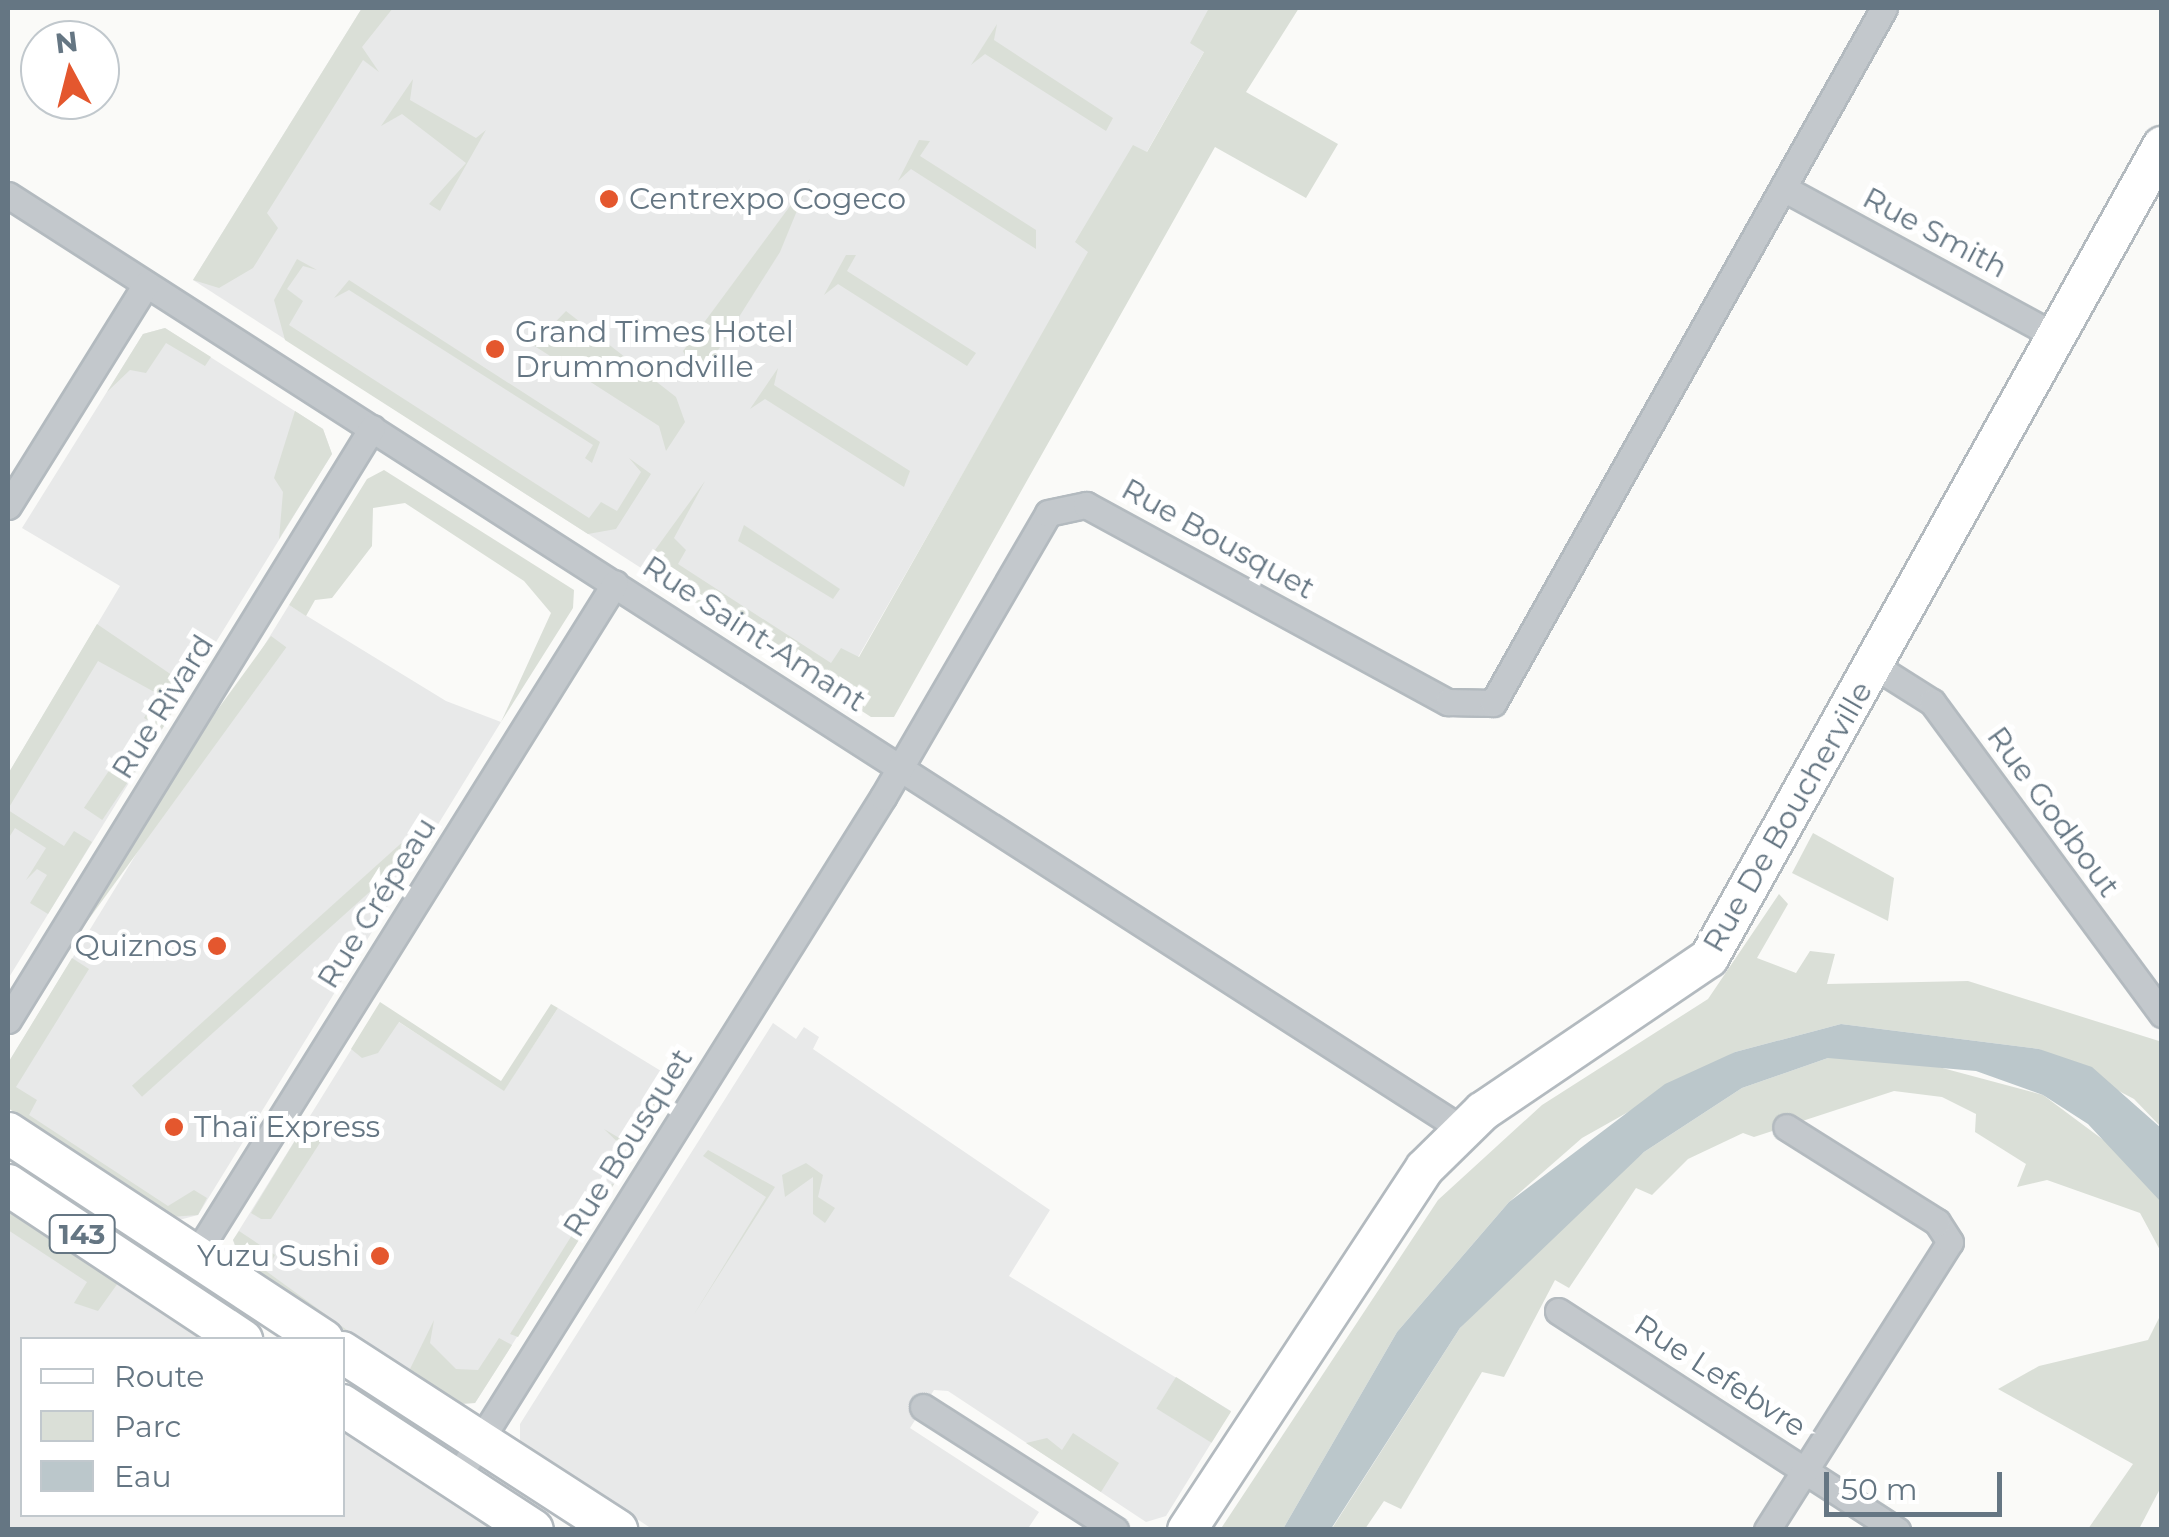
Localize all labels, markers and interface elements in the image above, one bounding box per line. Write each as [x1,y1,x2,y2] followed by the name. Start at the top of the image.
[20,20,120,120] north arrow
[53,24,80,60] text: N
[1857,180,2013,286] street label: Rue Smith
[629,181,906,217] place label: Centrexpo Cogeco
[598,188,620,210] marker: Centrexpo Cogeco
[515,314,794,384] place label: Grand Times Hotel Drummondville
[484,338,506,360] marker: Grand Times Hotel Drummondville
[1115,471,1321,607] street label: Rue Bousquet
[636,548,872,720] street label: Rue Saint-Amant
[105,628,221,786] street label: Rue Rivard
[1696,675,1880,959] street label: Rue De Boucherville
[1979,720,2127,904] street label: Rue Godbout
[310,811,444,995] street label: Rue Crépeau
[75,928,197,964] place label: Quiznos
[206,935,228,957] marker: Quiznos
[556,1042,700,1244] street label: Rue Bousquet
[194,1109,380,1145] place label: Thaï Express
[163,1116,185,1138] marker: Thaï Express
[47,1211,117,1257] road number: 143
[197,1238,360,1274] place label: Yuzu Sushi
[369,1245,391,1267] marker: Yuzu Sushi
[1627,1307,1813,1445] street label: Rue Lefebvre
[20,1337,345,1517] legend
[114,1358,204,1395] text: Route
[114,1408,181,1445] text: Parc
[1829,1452,2006,1514] scale bar
[114,1458,172,1495] text: Eau
[1841,1471,1918,1508] text: 50 m

